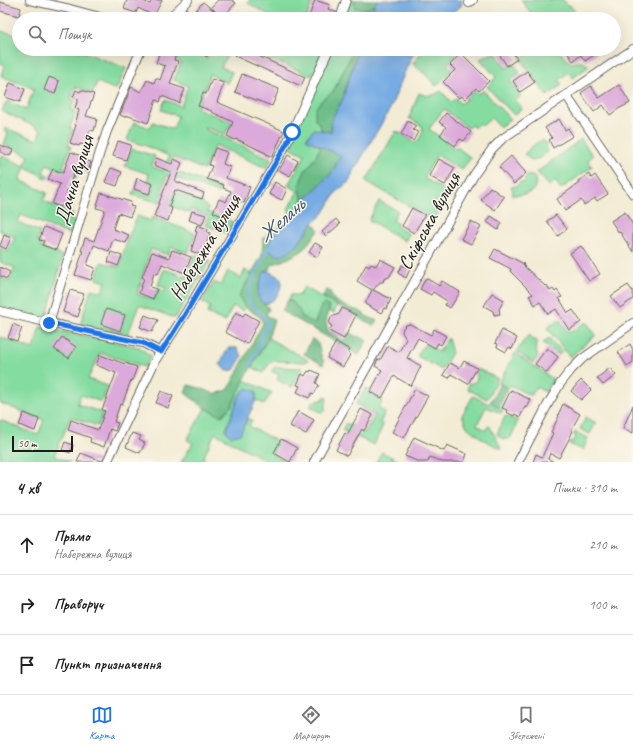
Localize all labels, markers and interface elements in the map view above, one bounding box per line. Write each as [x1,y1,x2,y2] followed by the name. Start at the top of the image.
[12,12,621,56] search box
[26,23,48,45] icon: search
[58,25,91,44] text: Пошук
[283,123,301,141] route start
[49,131,100,227] street label: Дачна вулиця
[392,167,466,274] street label: Скіфська вулиця
[164,189,247,305] street label: Набережна вулиця
[252,190,312,248] water label: Желань
[40,314,58,332] route end
[12,434,73,453] scale bar
[18,436,37,450] text: 50 m
[16,478,39,499] text: 4 хв
[553,480,617,496] text: Пішки · 310 m
[54,527,90,546] text: Прямо
[16,534,38,556] icon: ahead
[589,537,617,553] text: 210 m
[54,546,132,562] text: Набережна вулиця
[16,594,38,616] icon: right
[54,595,103,614] text: Праворуч
[589,597,617,613] text: 100 m
[16,654,38,676] icon: arrive
[54,655,161,674] text: Пункт призначення
[89,704,114,742] tab: Карта
[293,704,329,742] tab: Маршрут
[508,704,544,742] tab: Збережені

